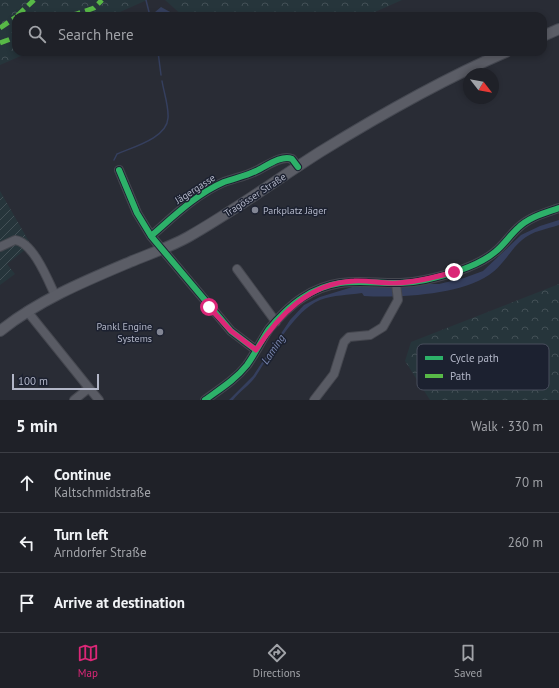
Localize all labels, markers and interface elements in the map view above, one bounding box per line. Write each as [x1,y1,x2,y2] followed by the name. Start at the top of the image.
[12,12,547,56] search box
[26,23,48,45] icon: search
[58,25,134,44] text: Search here
[463,68,499,104] north arrow
[222,170,288,220] street label: Tragösser Straße
[172,171,218,207] street label: Jägergasse
[263,204,327,217] place label: Parkplatz Jäger
[250,205,260,215] marker: Parkplatz Jäger
[445,263,463,281] route end
[200,298,218,316] route start
[97,320,152,345] place label: Pankl Engine Systems
[155,327,165,337] marker: Pankl Engine Systems
[258,331,288,367] water label: Laming
[417,344,549,390] legend
[450,351,499,365] text: Cycle path
[450,369,471,383] text: Path
[12,372,99,391] scale bar
[18,374,48,388] text: 100 m
[16,415,57,437] text: 5 min
[471,418,543,435] text: Walk · 330 m
[54,465,111,484] text: Continue
[16,472,38,494] icon: ahead
[515,474,543,491] text: 70 m
[54,484,151,501] text: Kaltschmidstraße
[54,525,108,544] text: Turn left
[16,532,38,554] icon: left
[508,534,543,551] text: 260 m
[54,544,147,561] text: Arndorfer Straße
[16,592,38,614] icon: arrive
[54,593,185,612] text: Arrive at destination
[77,642,99,680] tab: Map
[253,642,300,680] tab: Directions
[454,642,482,680] tab: Saved

